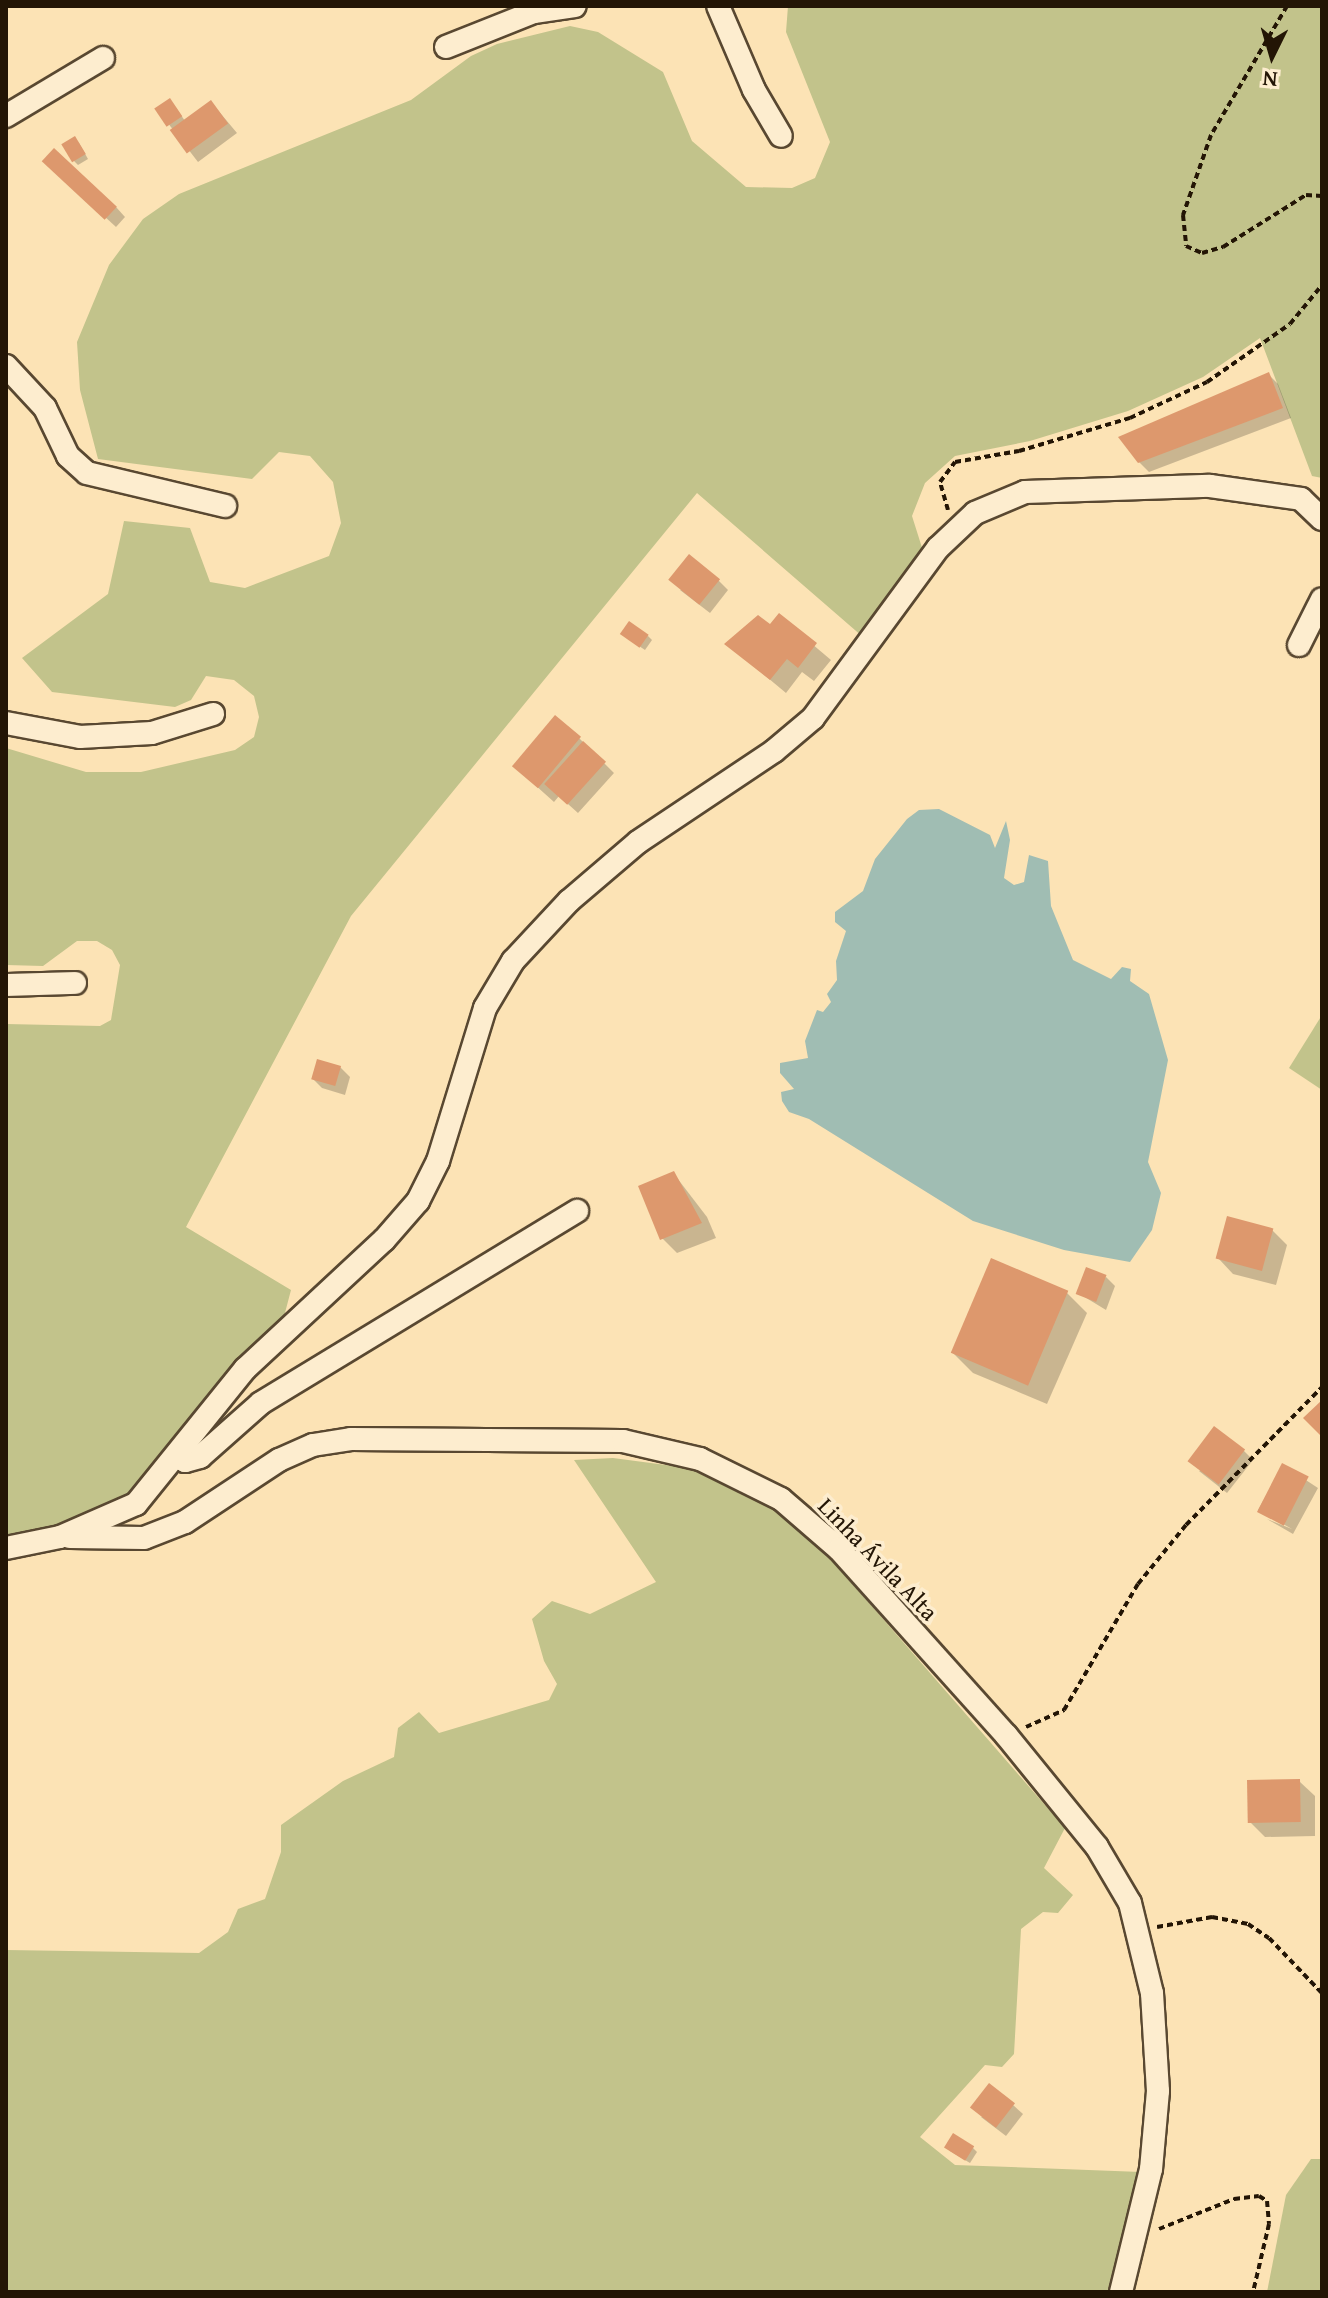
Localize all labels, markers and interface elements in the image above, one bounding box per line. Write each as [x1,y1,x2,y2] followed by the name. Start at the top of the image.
[1232,16,1312,96] north arrow
[1261,63,1279,96] text: N
[812,1492,944,1626] street label: Linha Ávila Alta

